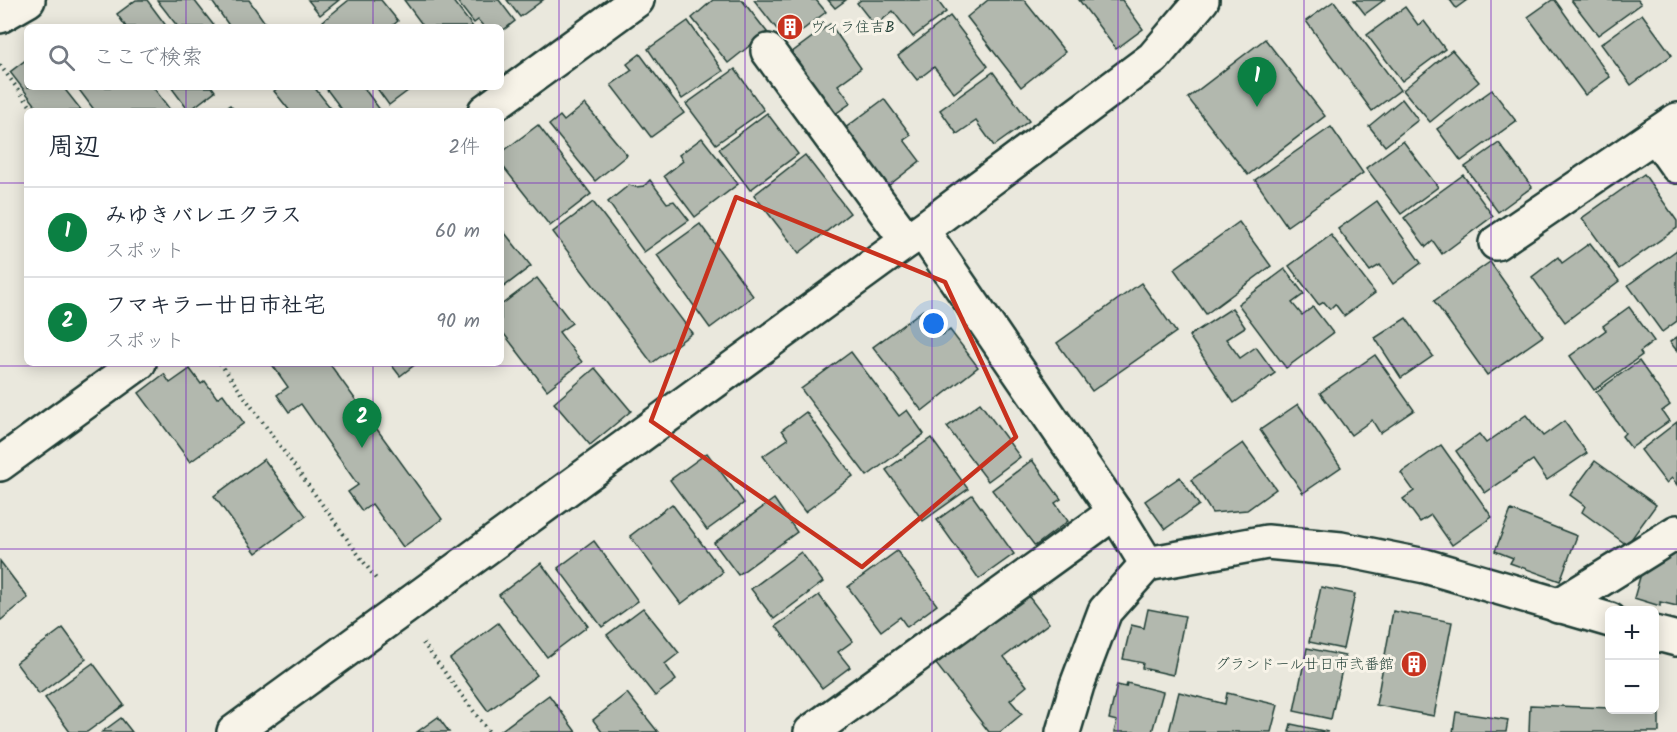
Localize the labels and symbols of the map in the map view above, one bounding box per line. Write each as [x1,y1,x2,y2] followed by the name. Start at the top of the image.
[775,12,805,42] building icon: ヴィラ住吉B
[810,16,895,40] place label: ヴィラ住吉B
[1238,57,1276,107] pin: 1
[919,309,948,338] your location
[342,398,382,448] pin: 2
[1399,649,1429,679] building icon: グランドール廿日市弐番館
[1215,653,1394,677] place label: グランドール廿日市弐番館

